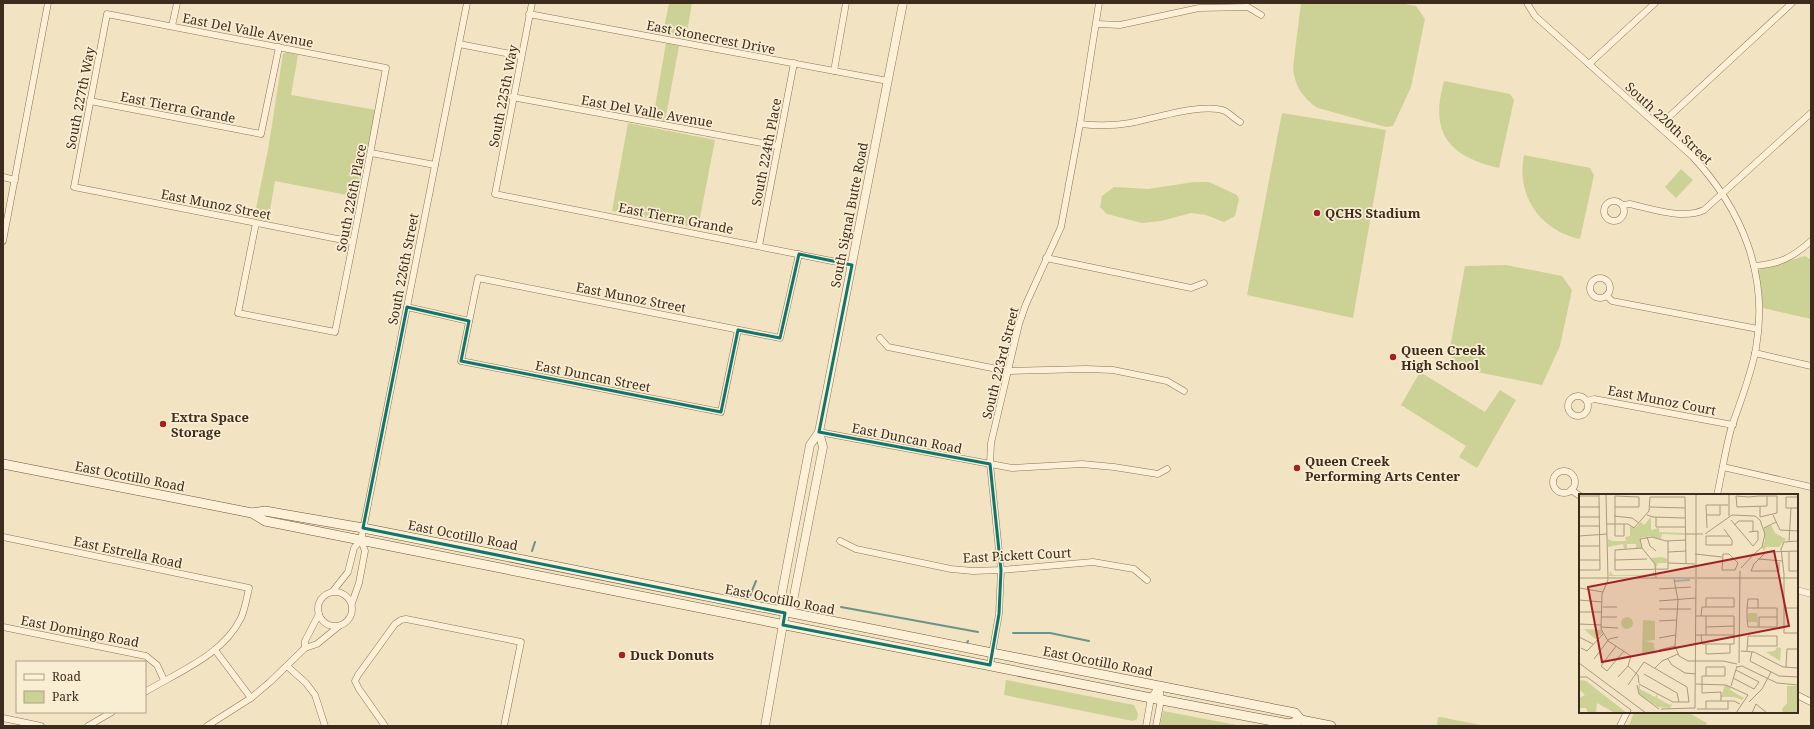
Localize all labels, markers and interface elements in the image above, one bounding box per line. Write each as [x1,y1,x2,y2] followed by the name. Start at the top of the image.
[181,8,315,52] street label: East Del Valle Avenue
[645,16,777,58] street label: East Stonecrest Drive
[484,43,522,149] street label: South 225th Way
[61,45,99,151] street label: South 227th Way
[1621,78,1717,169] street label: South 220th Street
[119,87,237,127] street label: East Tierra Grande
[580,91,714,131] street label: East Del Valle Avenue
[747,96,785,208] street label: South 224th Place
[826,141,872,289] street label: South Signal Butte Road
[332,142,370,254] street label: South 226th Place
[159,184,273,224] street label: East Munoz Street
[617,198,735,238] street label: East Tierra Grande
[1325,204,1421,222] place label: QCHS Stadium
[1312,208,1322,218] marker: QCHS Stadium
[383,211,423,326] street label: South 226th Street
[574,277,688,317] street label: East Munoz Street
[977,305,1023,421] street label: South 223rd Street
[1401,341,1486,374] place label: Queen Creek High School
[1388,352,1398,362] marker: Queen Creek High School
[534,356,653,396] street label: East Duncan Street
[1606,381,1718,419] street label: East Munoz Court
[171,408,249,441] place label: Extra Space Storage
[850,418,964,458] street label: East Duncan Road
[158,419,168,429] marker: Extra Space Storage
[1305,452,1460,485] place label: Queen Creek Performing Arts Center
[73,456,187,496] street label: East Ocotillo Road
[1292,463,1302,473] marker: Queen Creek Performing Arts Center
[1579,494,1798,713] inset map
[406,515,520,555] street label: East Ocotillo Road
[72,532,184,572] street label: East Estrella Road
[962,543,1072,567] street label: East Pickett Court
[723,579,837,619] street label: East Ocotillo Road
[19,611,141,651] street label: East Domingo Road
[1041,641,1155,681] street label: East Ocotillo Road
[630,646,714,664] place label: Duck Donuts
[617,650,627,660] marker: Duck Donuts
[16,661,146,713] legend
[52,668,82,685] text: Road
[52,688,80,705] text: Park

